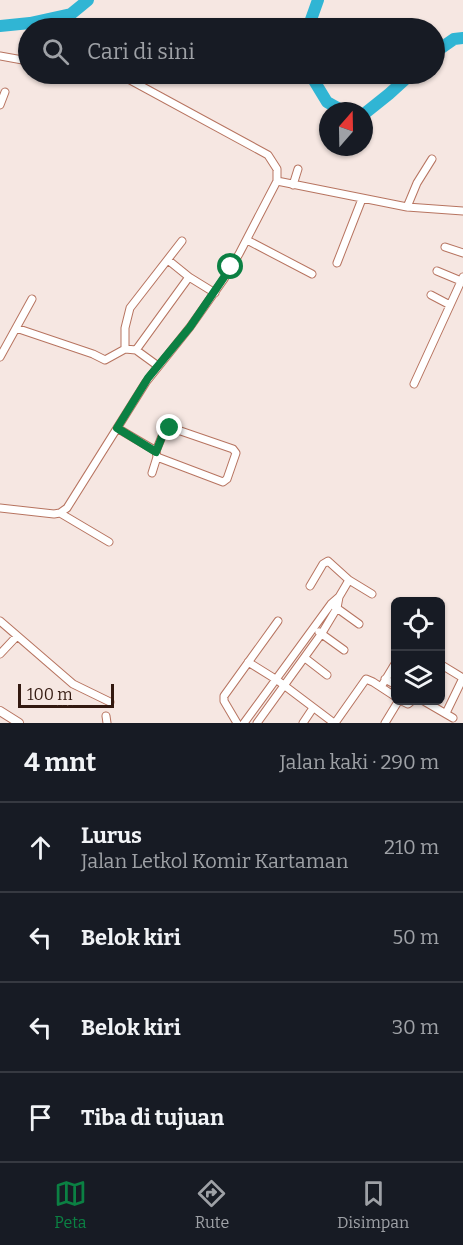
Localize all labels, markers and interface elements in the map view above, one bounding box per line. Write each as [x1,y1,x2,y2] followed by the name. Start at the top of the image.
[18,18,445,84] search box
[39,35,72,68] icon: search
[87,38,195,65] text: Cari di sini
[319,102,373,156] north arrow
[217,253,243,279] route start
[156,414,182,440] route end
[391,597,445,705] map controls
[391,597,445,651] button: locate
[391,651,445,705] button: layers
[18,681,114,708] scale bar
[27,685,72,704] text: 100 m
[24,747,96,778] text: 4 mnt
[279,750,439,774] text: Jalan kaki · 290 m
[81,822,142,849] text: Lurus
[24,831,57,864] icon: ahead
[384,835,439,859] text: 210 m
[81,849,348,873] text: Jalan Letkol Komir Kartaman
[24,921,57,954] icon: left
[81,924,181,951] text: Belok kiri
[392,925,439,949] text: 50 m
[24,1011,57,1044] icon: left
[81,1014,181,1041] text: Belok kiri
[392,1015,439,1039] text: 30 m
[24,1101,57,1134] icon: arrive
[81,1104,224,1131] text: Tiba di tujuan
[54,1177,87,1232] tab: Peta
[195,1177,229,1232] tab: Rute
[337,1177,409,1232] tab: Disimpan

